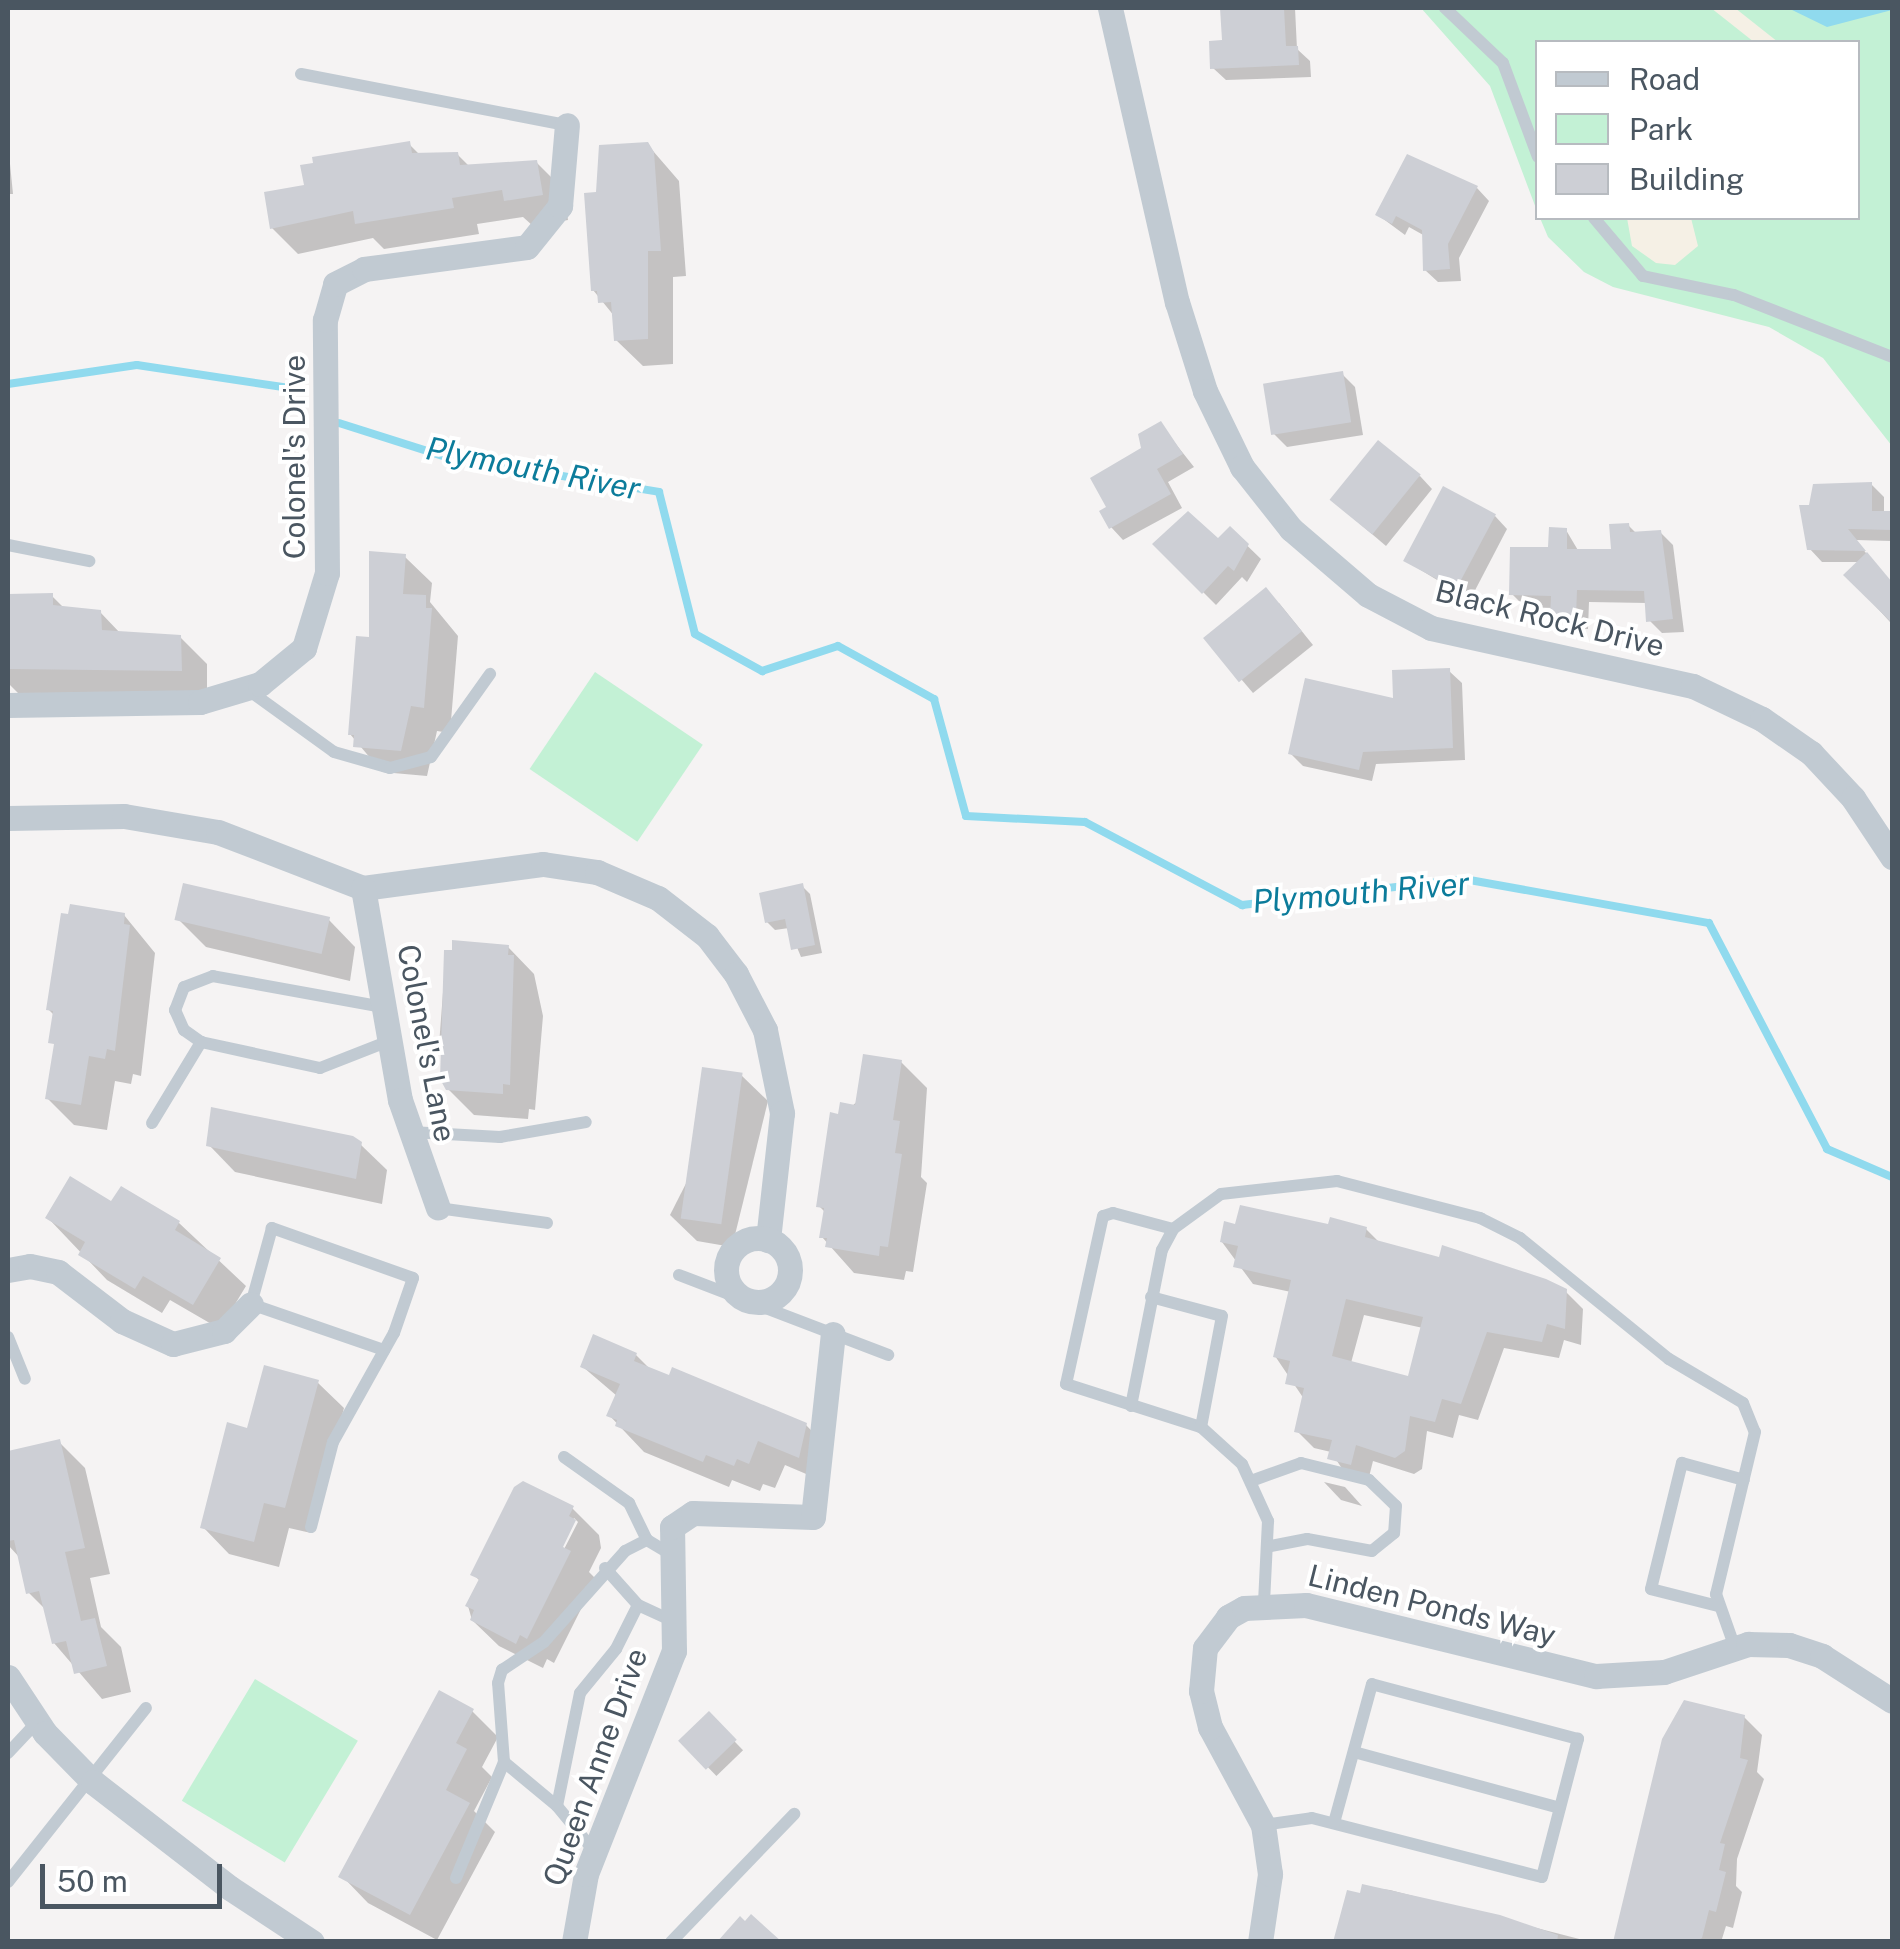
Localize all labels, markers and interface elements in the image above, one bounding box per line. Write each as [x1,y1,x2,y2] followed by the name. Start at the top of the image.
[1535,40,1860,220] legend
[1629,61,1700,97] text: Road
[1629,111,1693,147] text: Park
[1629,161,1744,197] text: Building
[276,355,312,559] street label: Colonel's Drive
[422,429,644,509] water label: Plymouth River
[1432,572,1668,664] street label: Black Rock Drive
[1251,864,1471,922] water label: Plymouth River
[390,941,464,1145] street label: Colonel's Lane
[1304,1557,1560,1653] street label: Linden Ponds Way
[535,1643,655,1891] street label: Queen Anne Drive
[45,1844,228,1906] scale bar
[57,1863,128,1899] text: 50 m

